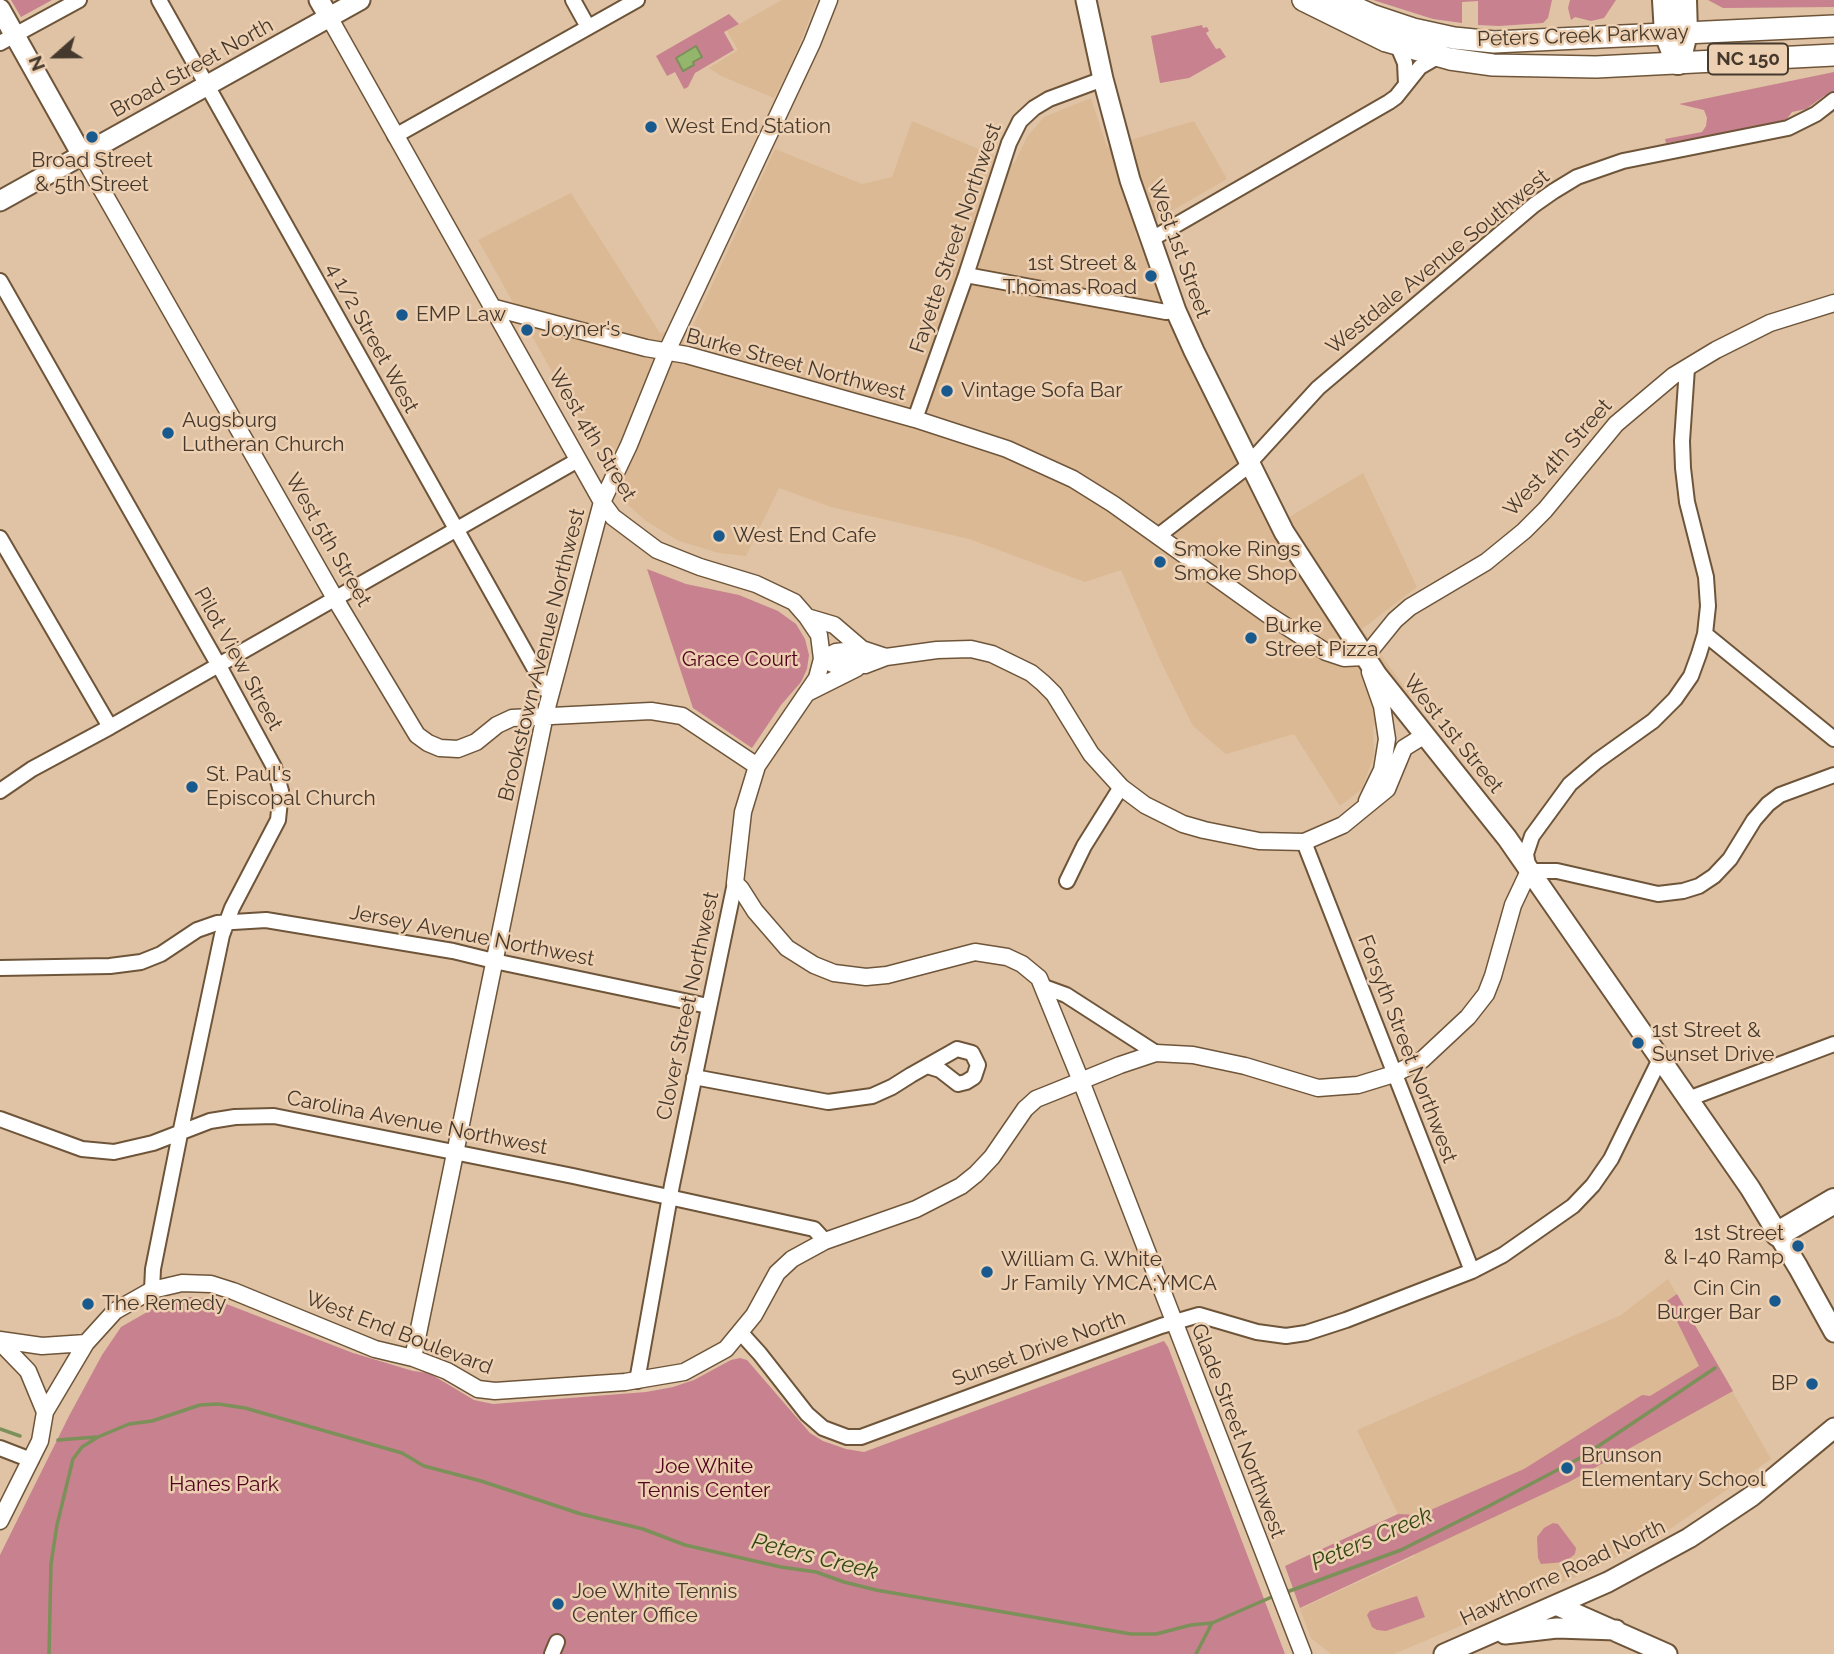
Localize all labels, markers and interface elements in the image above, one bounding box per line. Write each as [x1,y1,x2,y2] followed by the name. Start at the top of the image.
[106,13,278,123] street label: Broad Street North
[1477,20,1689,52] street label: Peters Creek Parkway
[21,21,91,91] north arrow
[1708,44,1788,74] road number: NC 150
[24,53,49,74] text: N
[665,114,831,140] place label: West End Station
[643,119,659,135] marker: West End Station
[905,120,1007,356] street label: Fayette Street Northwest
[84,129,100,145] marker: Broad Street & 5th Street
[31,148,153,198] place label: Broad Street & 5th Street
[1321,164,1555,360] street label: Westdale Avenue Southwest
[1142,176,1216,322] street label: West 1st Street
[1003,251,1137,301] place label: 1st Street & Thomas Road
[320,258,424,418] street label: 4 1/2 Street West
[1143,268,1159,284] marker: 1st Street & Thomas Road
[416,302,506,328] place label: EMP Law
[394,307,410,323] marker: EMP Law
[541,317,620,343] place label: Joyner's
[519,322,535,338] marker: Joyner's
[683,323,909,407] street label: Burke Street Northwest
[543,364,641,506] street label: West 4th Street
[961,378,1123,404] place label: Vintage Sofa Bar
[939,383,955,399] marker: Vintage Sofa Bar
[1499,394,1617,522] street label: West 4th Street
[182,408,345,458] place label: Augsburg Lutheran Church
[160,425,176,441] marker: Augsburg Lutheran Church
[280,469,376,611] street label: West 5th Street
[493,506,591,804] street label: Brookstown Avenue Northwest
[733,523,876,549] place label: West End Cafe
[711,528,727,544] marker: West End Cafe
[1174,537,1300,587] place label: Smoke Rings Smoke Shop
[1152,554,1168,570] marker: Smoke Rings Smoke Shop
[188,583,288,735] street label: Pilot View Street
[1265,613,1378,663] place label: Burke Street Pizza
[1243,630,1259,646] marker: Burke Street Pizza
[682,647,798,673] park label: Grace Court
[1398,670,1508,798] street label: West 1st Street
[206,762,376,812] place label: St. Paul's Episcopal Church
[184,779,200,795] marker: St. Paul's Episcopal Church
[651,890,725,1122] street label: Clover Street Northwest
[348,900,596,972] street label: Jersey Avenue Northwest
[1352,931,1462,1167] street label: Forsyth Street Northwest
[1652,1018,1774,1068] place label: 1st Street & Sunset Drive
[1630,1035,1646,1051] marker: 1st Street & Sunset Drive
[285,1085,549,1161] street label: Carolina Avenue Northwest
[1664,1221,1784,1271] place label: 1st Street & I-40 Ramp
[1790,1238,1806,1254] marker: 1st Street & I-40 Ramp
[1001,1247,1217,1297] place label: William G. White Jr Family YMCA;YMCA
[979,1264,995,1280] marker: William G. White Jr Family YMCA;YMCA
[1657,1276,1761,1326] place label: Cin Cin Burger Bar
[302,1286,496,1380] street label: West End Boulevard
[102,1291,227,1317] place label: The Remedy
[1767,1293,1783,1309] marker: Cin Cin Burger Bar
[80,1296,96,1312] marker: The Remedy
[949,1306,1129,1392] street label: Sunset Drive North
[1185,1320,1291,1542] street label: Glade Street Northwest
[1771,1371,1798,1397] place label: BP
[1804,1376,1820,1392] marker: BP
[1581,1443,1765,1493] place label: Brunson Elementary School
[638,1454,770,1504] park label: Joe White Tennis Center
[1559,1460,1575,1476] marker: Brunson Elementary School
[169,1472,279,1498] park label: Hanes Park
[1307,1501,1437,1577] water label: Peters Creek
[1456,1514,1670,1632] street label: Hawthorne Road North
[749,1528,881,1586] water label: Peters Creek
[572,1579,737,1629] place label: Joe White Tennis Center Office
[550,1596,566,1612] marker: Joe White Tennis Center Office

